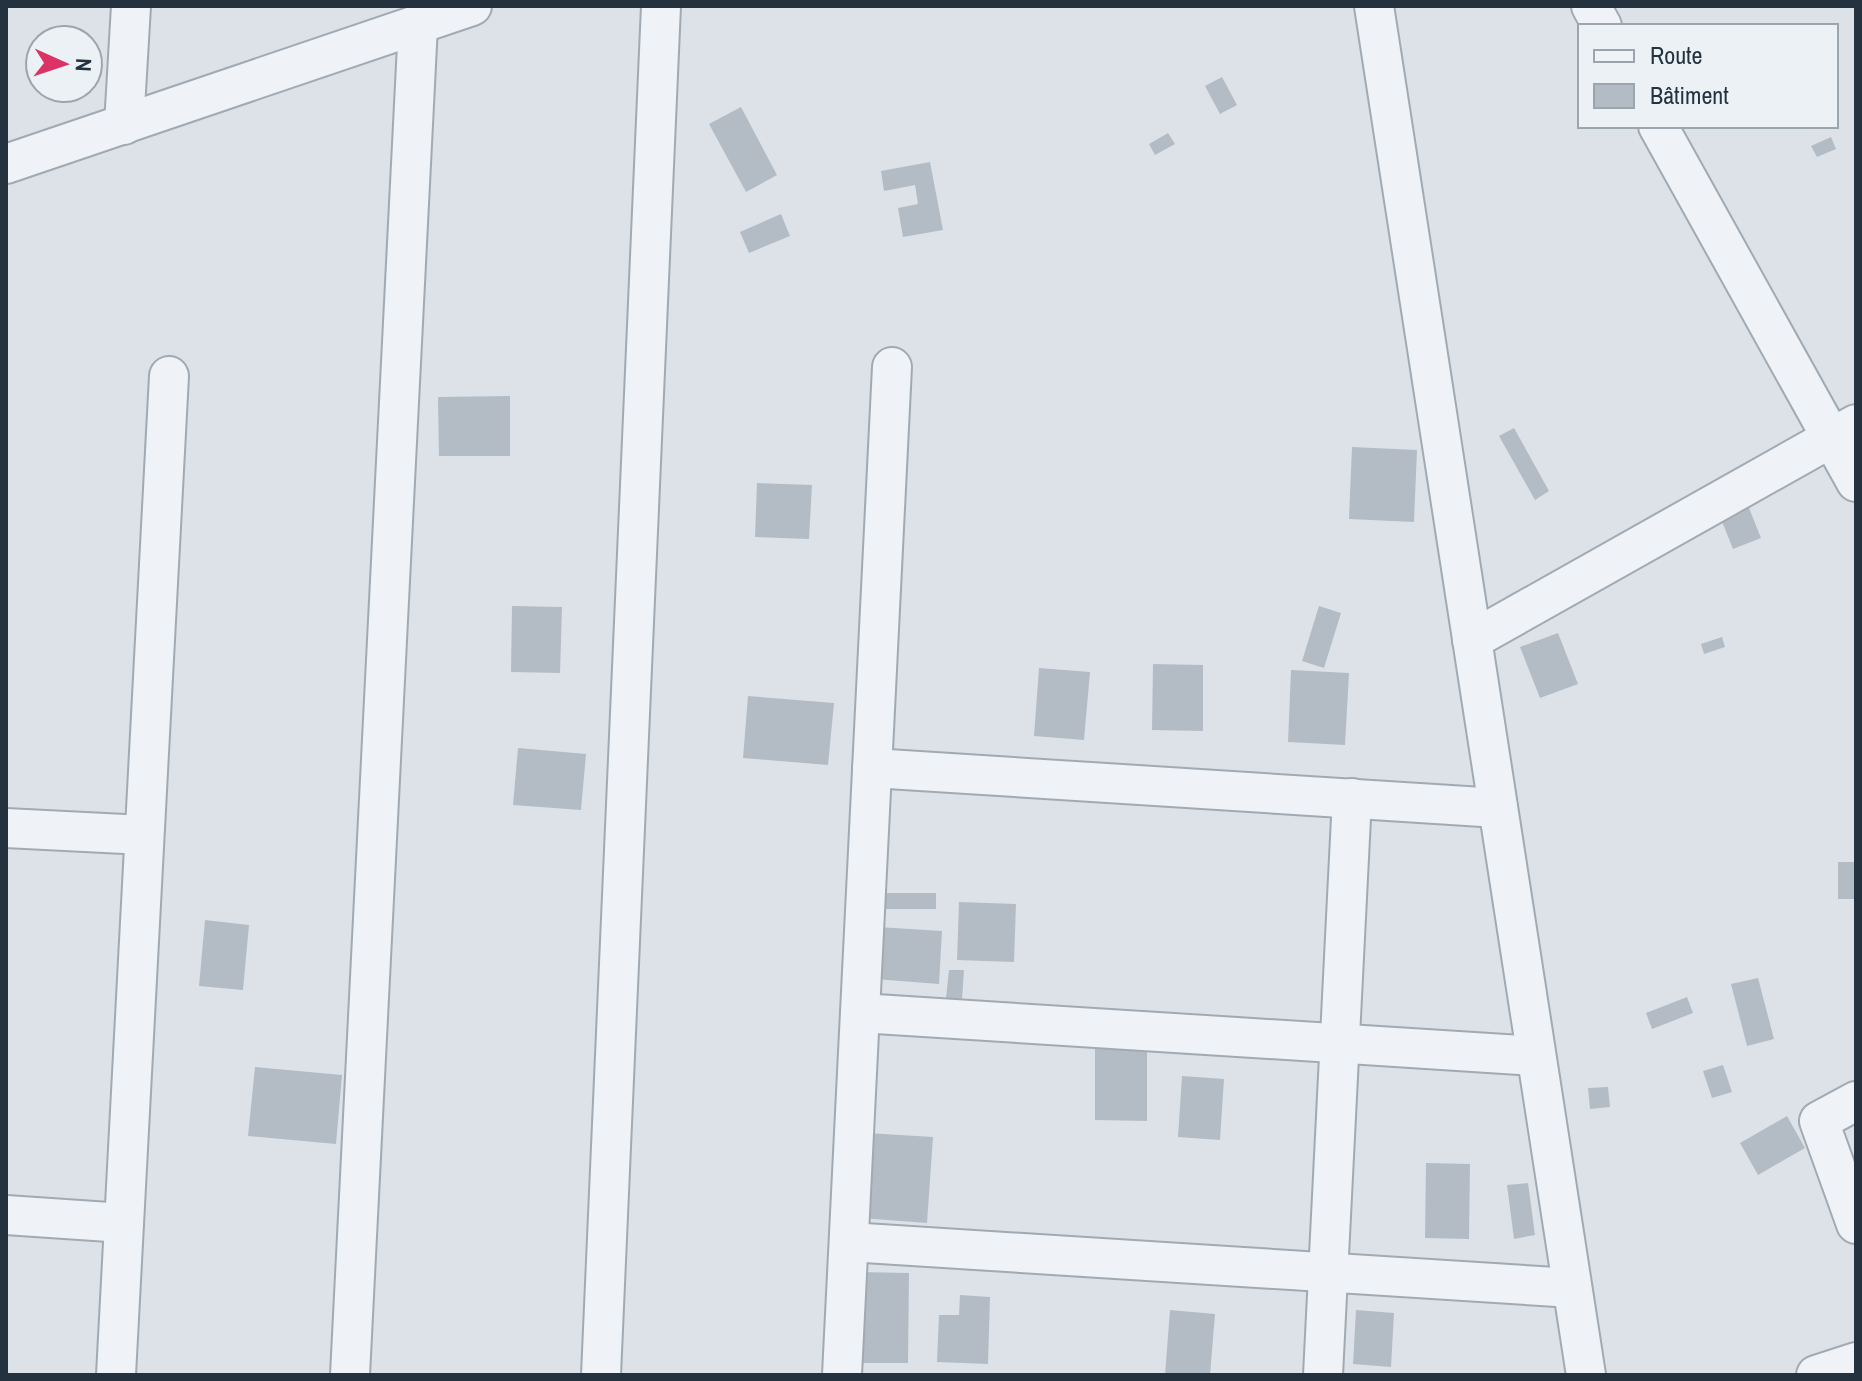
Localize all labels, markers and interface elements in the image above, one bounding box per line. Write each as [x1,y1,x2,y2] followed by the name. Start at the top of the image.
[24,24,104,104] north arrow
[1578,24,1838,128] legend
[1650,39,1703,71] text: Route
[69,58,99,72] text: N
[1650,79,1729,111] text: Bâtiment

